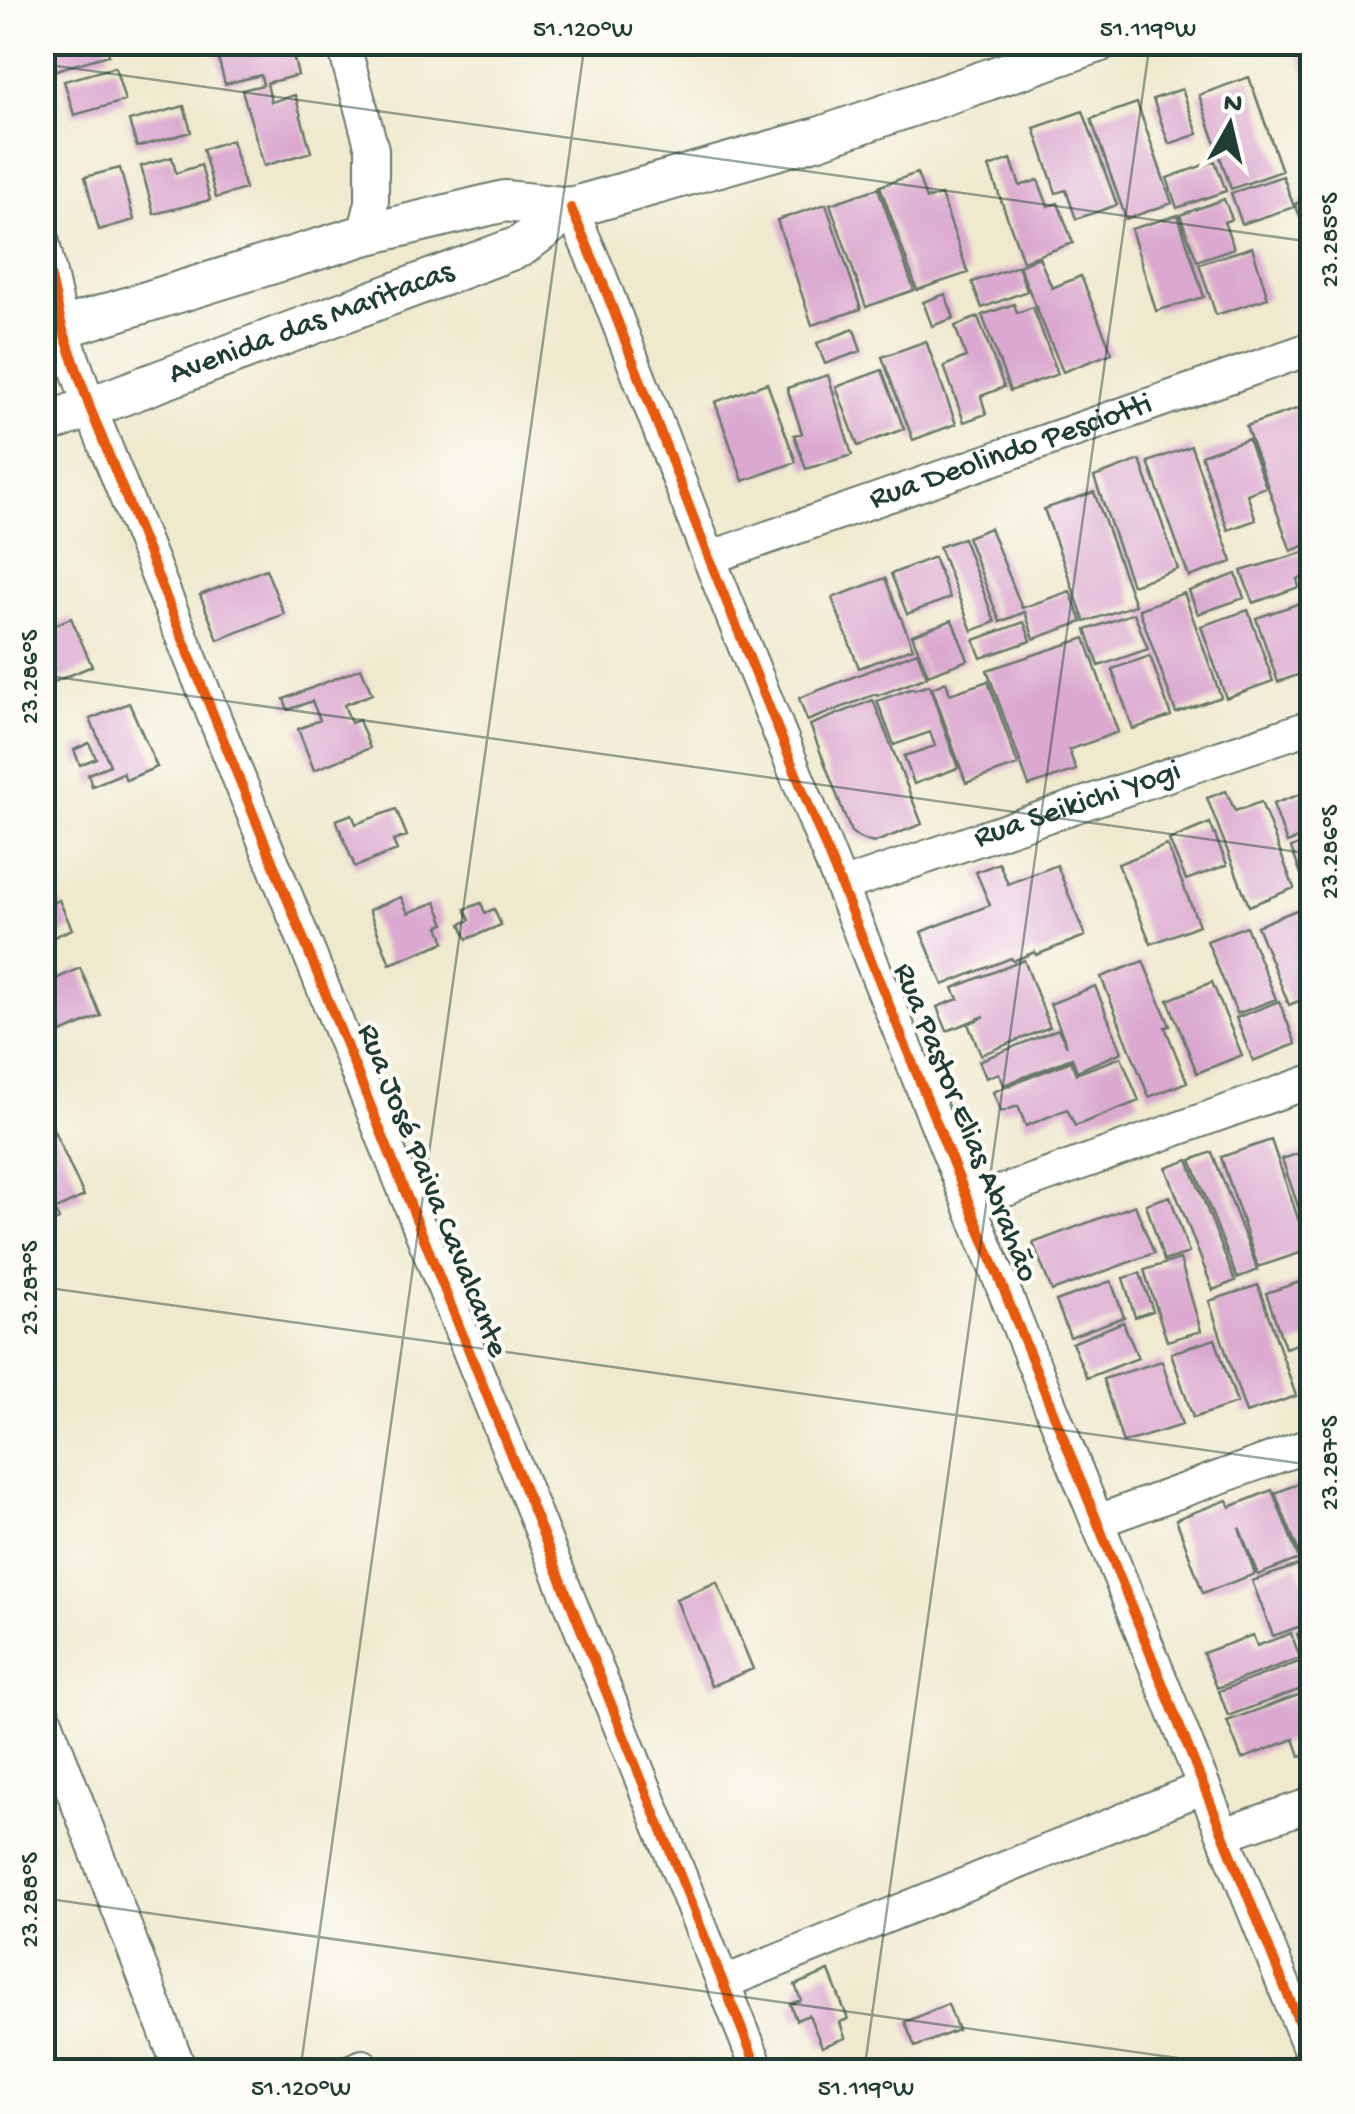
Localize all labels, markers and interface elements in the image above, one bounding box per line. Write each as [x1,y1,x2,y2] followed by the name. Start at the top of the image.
[533,17,633,46] text: 51.120°W
[1100,17,1196,46] text: 51.119°W
[1180,75,1280,175] north arrow
[1222,87,1244,122] text: N
[1318,192,1347,288] text: 23.285°S
[164,253,461,395] street label: Avenida das Maritacas
[865,386,1158,519] street label: Rua Deolindo Pesciotti
[18,629,47,724] text: 23.286°S
[969,753,1186,858] street label: Rua Seikichi Yogi
[1318,804,1347,899] text: 23.286°S
[883,958,1045,1288] street label: Rua Pastor Elias Abrahão
[347,1019,515,1364] street label: Rua José Paiva Cavalcante
[18,1240,47,1335] text: 23.287°S
[1318,1415,1347,1510] text: 23.287°S
[18,1852,47,1948] text: 23.288°S
[251,2076,351,2105] text: 51.120°W
[818,2076,914,2105] text: 51.119°W

